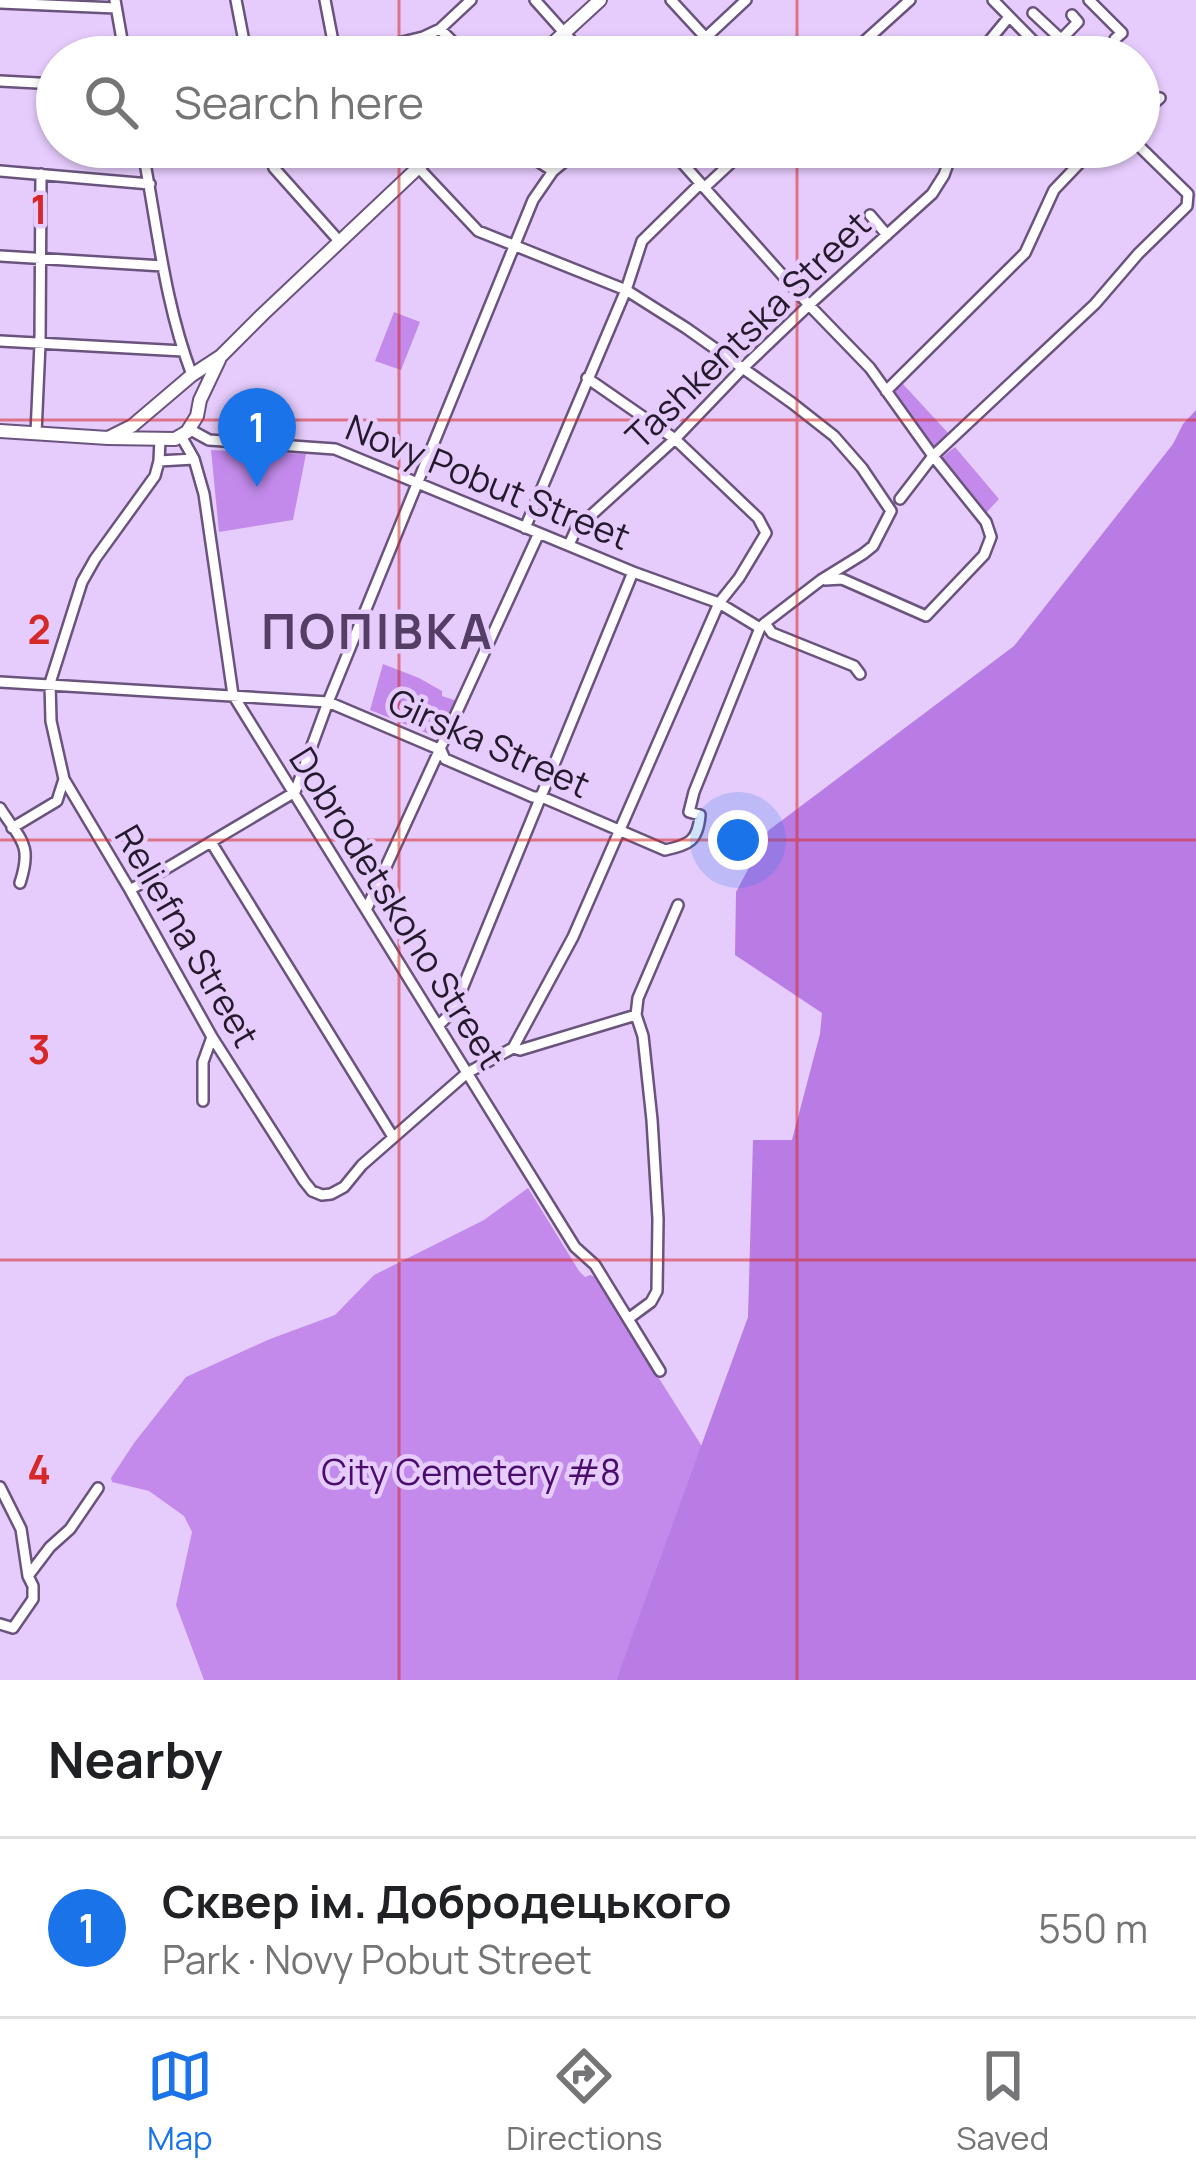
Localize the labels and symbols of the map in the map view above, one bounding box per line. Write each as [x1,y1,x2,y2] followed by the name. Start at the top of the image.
[30,182,48,236] text: 1
[615,200,881,459] street label: Tashkentska Street
[218,388,296,487] pin: 1
[339,402,638,561] street label: Novy Pobut Street
[261,598,495,663] district label: ПОПІВКА
[27,602,51,656] text: 2
[381,676,598,809] street label: Girska Street
[278,738,516,1078] street label: Dobrodetskoho Street
[708,810,768,870] your location
[104,816,271,1056] street label: Reliefna Street
[28,1022,50,1076] text: 3
[27,1442,51,1496] text: 4
[321,1447,621,1496] park label: City Cemetery #8

